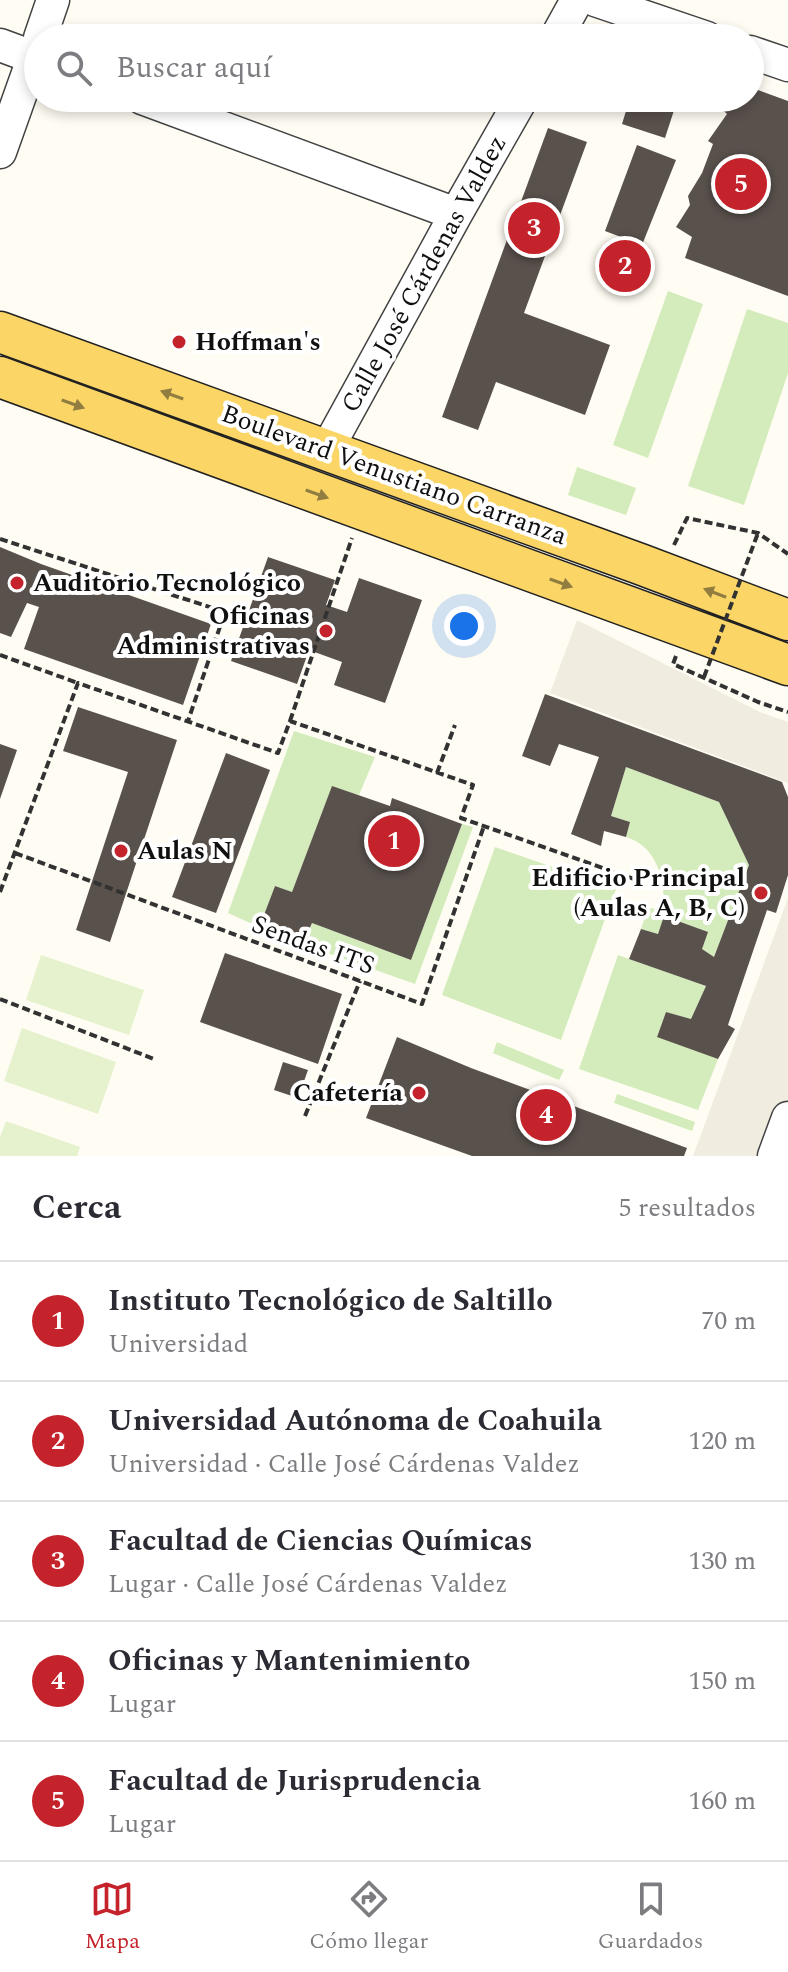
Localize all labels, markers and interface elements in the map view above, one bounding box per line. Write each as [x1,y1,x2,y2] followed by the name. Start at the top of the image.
[24,24,764,112] search box
[116,45,272,91] text: Buscar aquí
[52,46,96,90] icon: search
[331,128,517,420] street label: Calle José Cárdenas Valdez
[715,154,767,214] pin: 5
[508,198,560,258] pin: 3
[599,236,651,296] pin: 2
[195,322,321,362] place label: Hoffman's
[170,333,188,351] marker: Hoffman's
[160,388,184,401] one-way arrow
[216,394,573,556] street label: Boulevard Venustiano Carranza
[61,398,85,411] one-way arrow
[305,488,329,501] one-way arrow
[33,563,301,603] place label: Auditorio Tecnológico
[8,574,26,592] marker: Auditorio Tecnológico
[550,577,574,589] one-way arrow
[703,586,727,599] one-way arrow
[117,596,310,666] place label: Oficinas Administrativas
[444,606,484,646] your location
[317,622,335,640] marker: Oficinas Administrativas
[368,811,420,871] pin: 1
[137,831,233,871] place label: Aulas N
[112,842,130,860] marker: Aulas N
[531,858,745,928] place label: Edificio Principal (Aulas A, B, C)
[752,884,770,902] marker: Edificio Principal (Aulas A, B, C)
[246,904,380,986] street label: Sendas ITS
[293,1073,404,1113] place label: Cafetería
[410,1084,428,1102] marker: Cafetería
[520,1085,572,1145] pin: 4
[32,1182,121,1234] text: Cerca
[618,1188,756,1228] text: 5 resultados
[108,1278,553,1324] text: Instituto Tecnológico de Saltillo
[51,1301,65,1341] text: 1
[701,1301,756,1341] text: 70 m
[108,1324,248,1364] text: Universidad
[108,1398,602,1444] text: Universidad Autónoma de Coahuila
[51,1421,65,1461] text: 2
[688,1421,756,1461] text: 120 m
[108,1444,580,1484] text: Universidad · Calle José Cárdenas Valdez
[108,1518,533,1564] text: Facultad de Ciencias Químicas
[51,1541,65,1581] text: 3
[688,1541,756,1581] text: 130 m
[108,1564,508,1604] text: Lugar · Calle José Cárdenas Valdez
[108,1638,471,1684] text: Oficinas y Mantenimiento
[51,1661,65,1701] text: 4
[688,1661,756,1701] text: 150 m
[108,1684,176,1724] text: Lugar
[108,1758,481,1804] text: Facultad de Jurisprudencia
[51,1781,65,1821] text: 5
[688,1781,756,1821] text: 160 m
[108,1804,176,1844] text: Lugar
[85,1877,140,1958] tab: Mapa
[309,1877,428,1958] tab: Cómo llegar
[598,1877,703,1958] tab: Guardados

